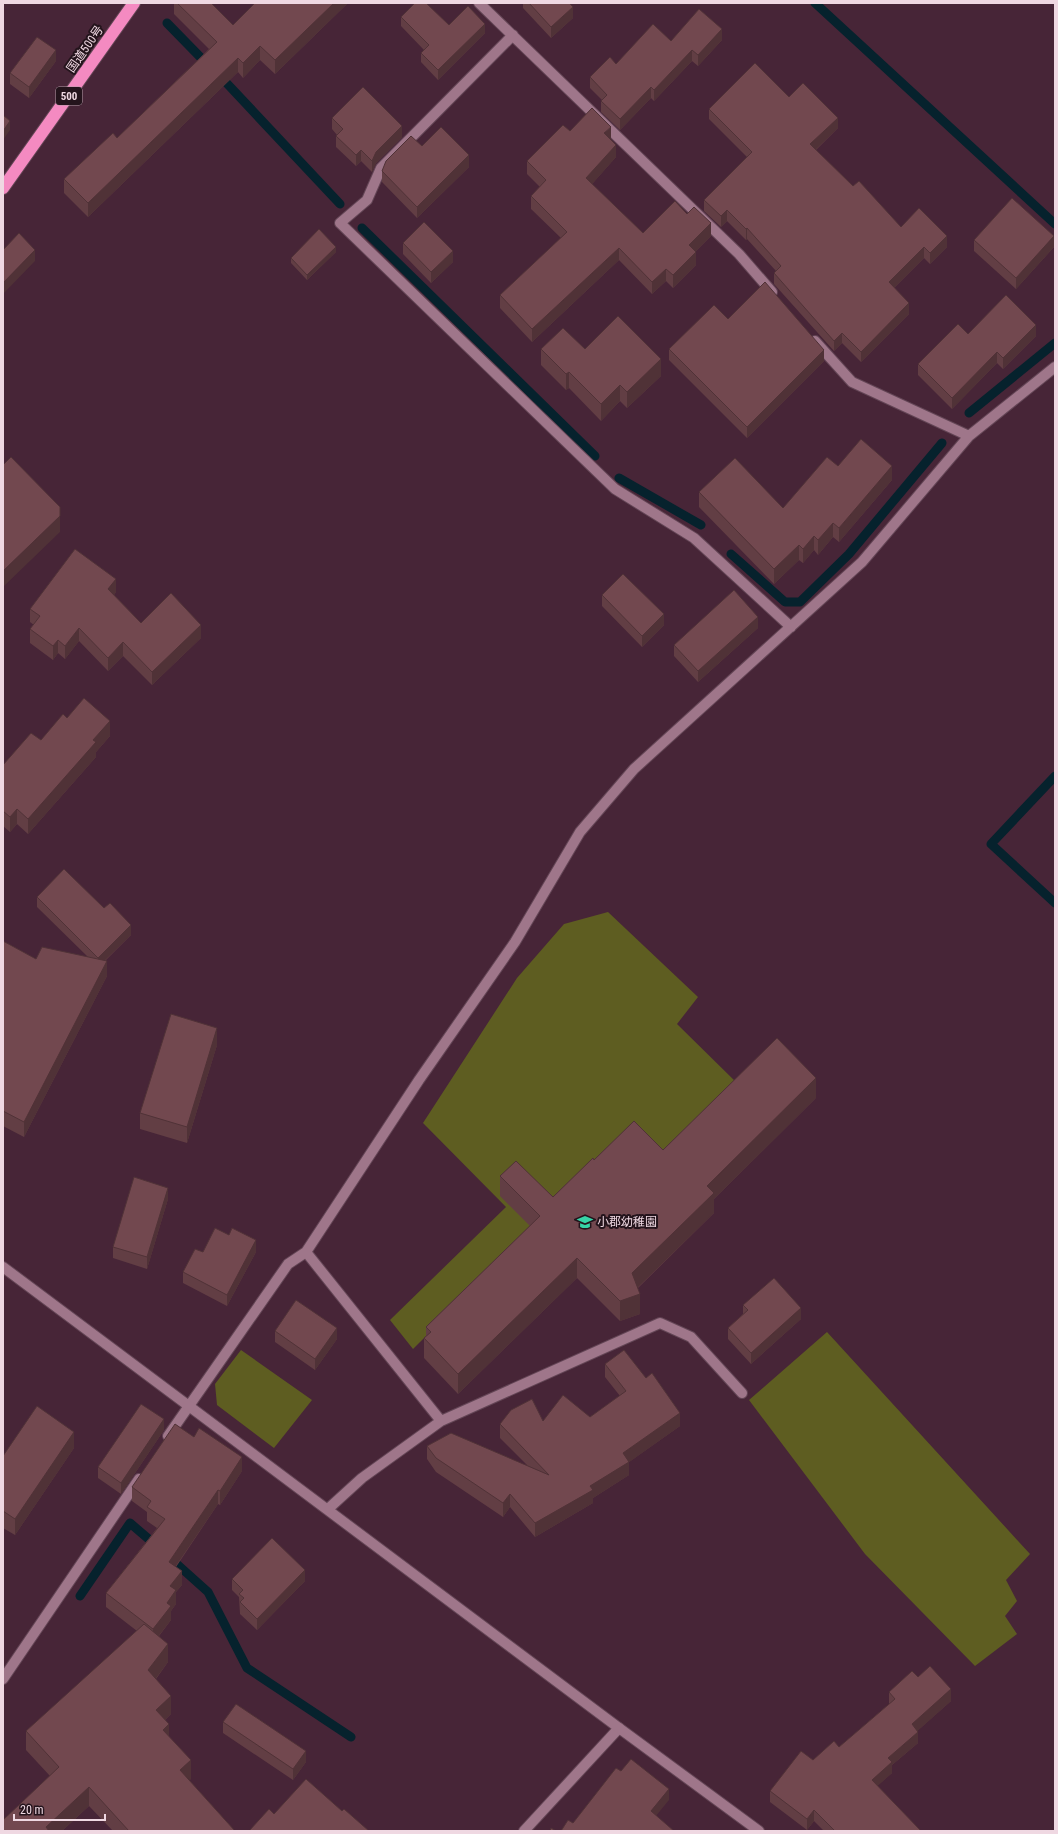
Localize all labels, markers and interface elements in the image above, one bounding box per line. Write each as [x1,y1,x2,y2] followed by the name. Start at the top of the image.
[64,23,106,75] street label: 国道500号
[56,87,82,105] road number: 500
[576,1213,594,1231] school or university icon: 小郡幼稚園
[597,1215,657,1229] place label: 小郡幼稚園
[14,1796,105,1822] scale bar
[20,1803,44,1817] text: 20 m

